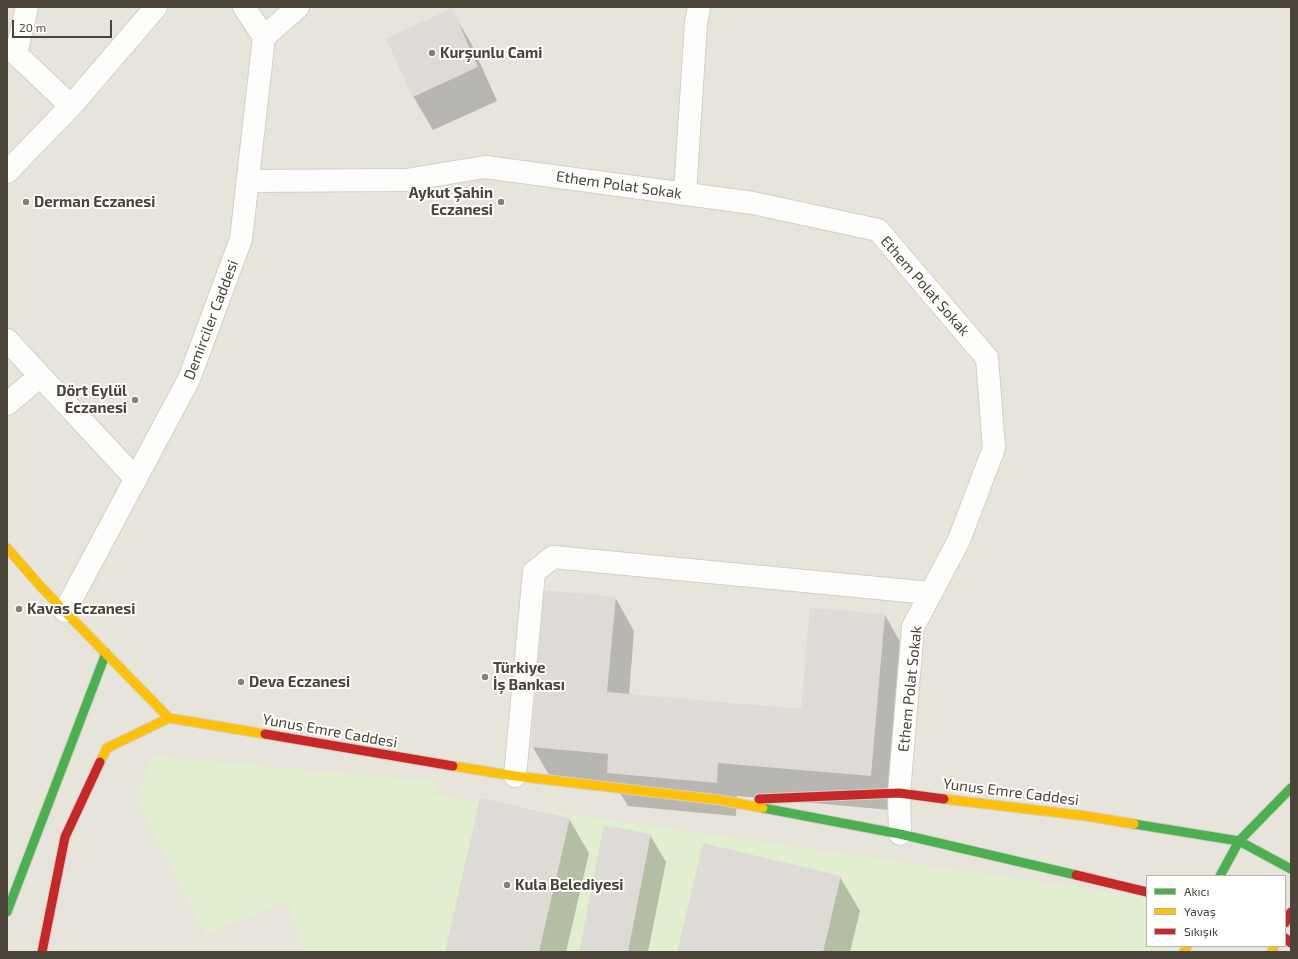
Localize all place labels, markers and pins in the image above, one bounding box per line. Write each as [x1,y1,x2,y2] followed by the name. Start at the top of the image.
[440,44,542,62] place label: Kurşunlu Cami
[427,48,437,58] marker: Kurşunlu Cami
[409,184,493,219] place label: Aykut Şahin Eczanesi
[34,193,155,211] place label: Derman Eczanesi
[21,197,31,207] marker: Derman Eczanesi
[496,197,506,207] marker: Aykut Şahin Eczanesi
[56,382,127,417] place label: Dört Eylül Eczanesi
[130,395,140,405] marker: Dört Eylül Eczanesi
[27,600,135,618] place label: Kavas Eczanesi
[14,604,24,614] marker: Kavas Eczanesi
[493,659,565,694] place label: Türkiye İş Bankası
[480,672,490,682] marker: Türkiye İş Bankası
[249,673,350,691] place label: Deva Eczanesi
[236,677,246,687] marker: Deva Eczanesi
[515,876,623,894] place label: Kula Belediyesi
[502,880,512,890] marker: Kula Belediyesi

